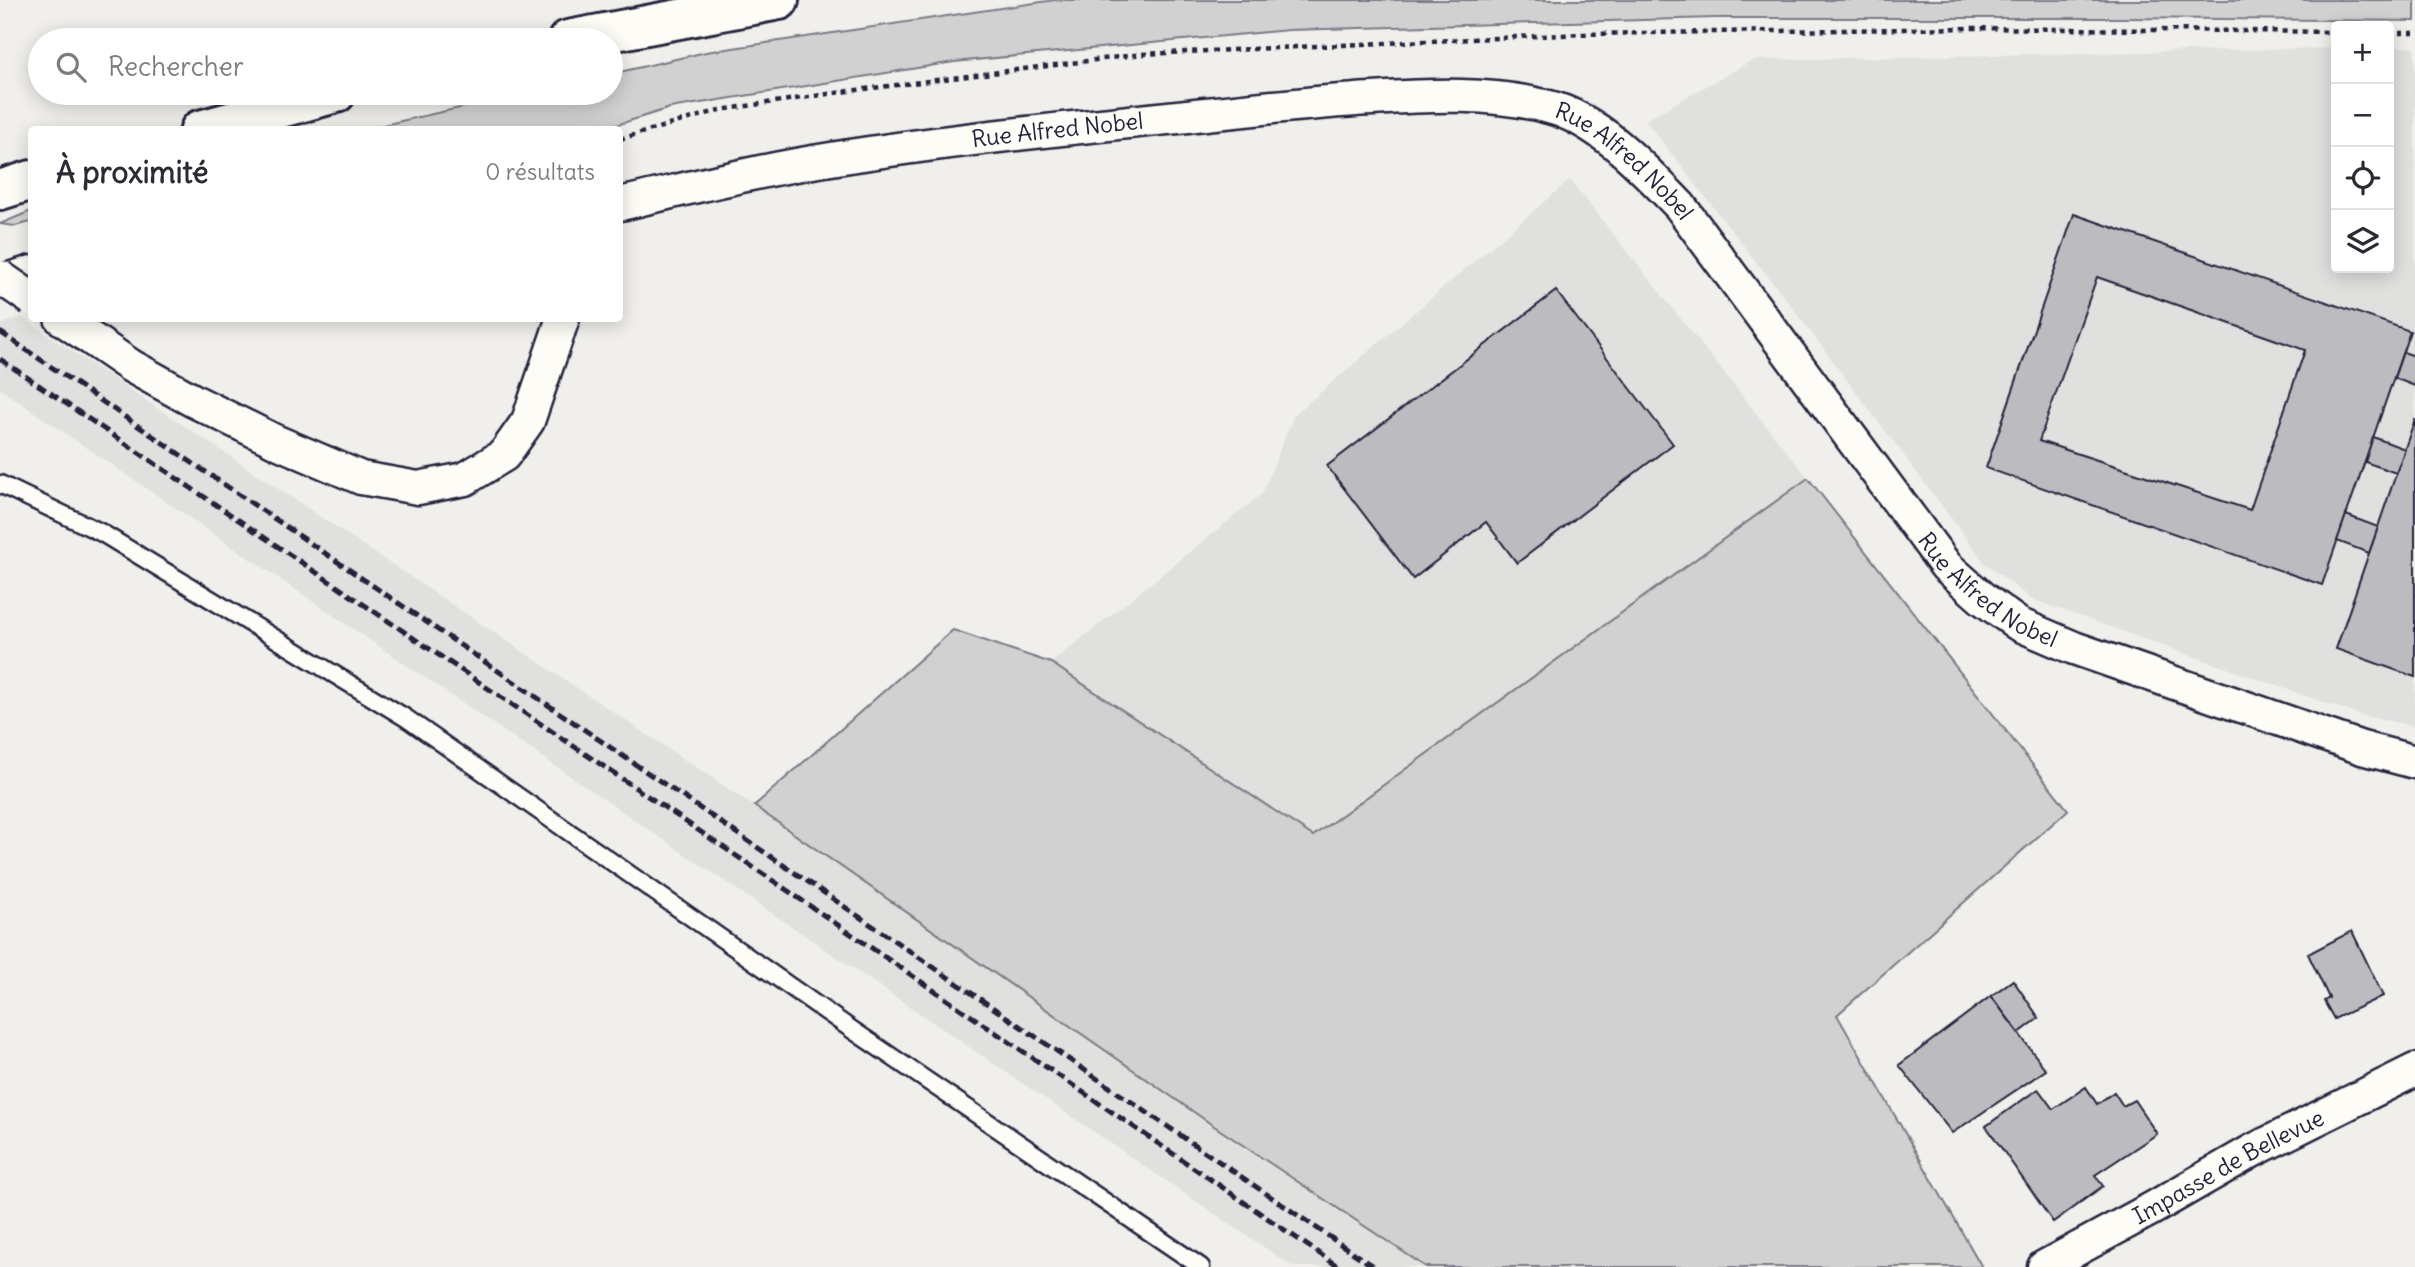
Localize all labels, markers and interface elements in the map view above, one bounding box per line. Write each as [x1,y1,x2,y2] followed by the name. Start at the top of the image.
[2331,21,2394,273] map controls
[2331,21,2394,84] button: +
[28,28,623,105] search box
[52,48,90,86] icon: search
[108,50,244,83] text: Rechercher
[2331,84,2394,147] button: −
[1551,95,1700,225] street label: Rue Alfred Nobel
[970,106,1144,153] street label: Rue Alfred Nobel
[2331,147,2394,210] button: locate
[56,153,208,191] text: À proximité
[485,157,595,186] text: 0 résultats
[2331,210,2394,273] button: layers
[1912,526,2062,653] street label: Rue Alfred Nobel
[2128,1103,2329,1230] street label: Impasse de Bellevue

